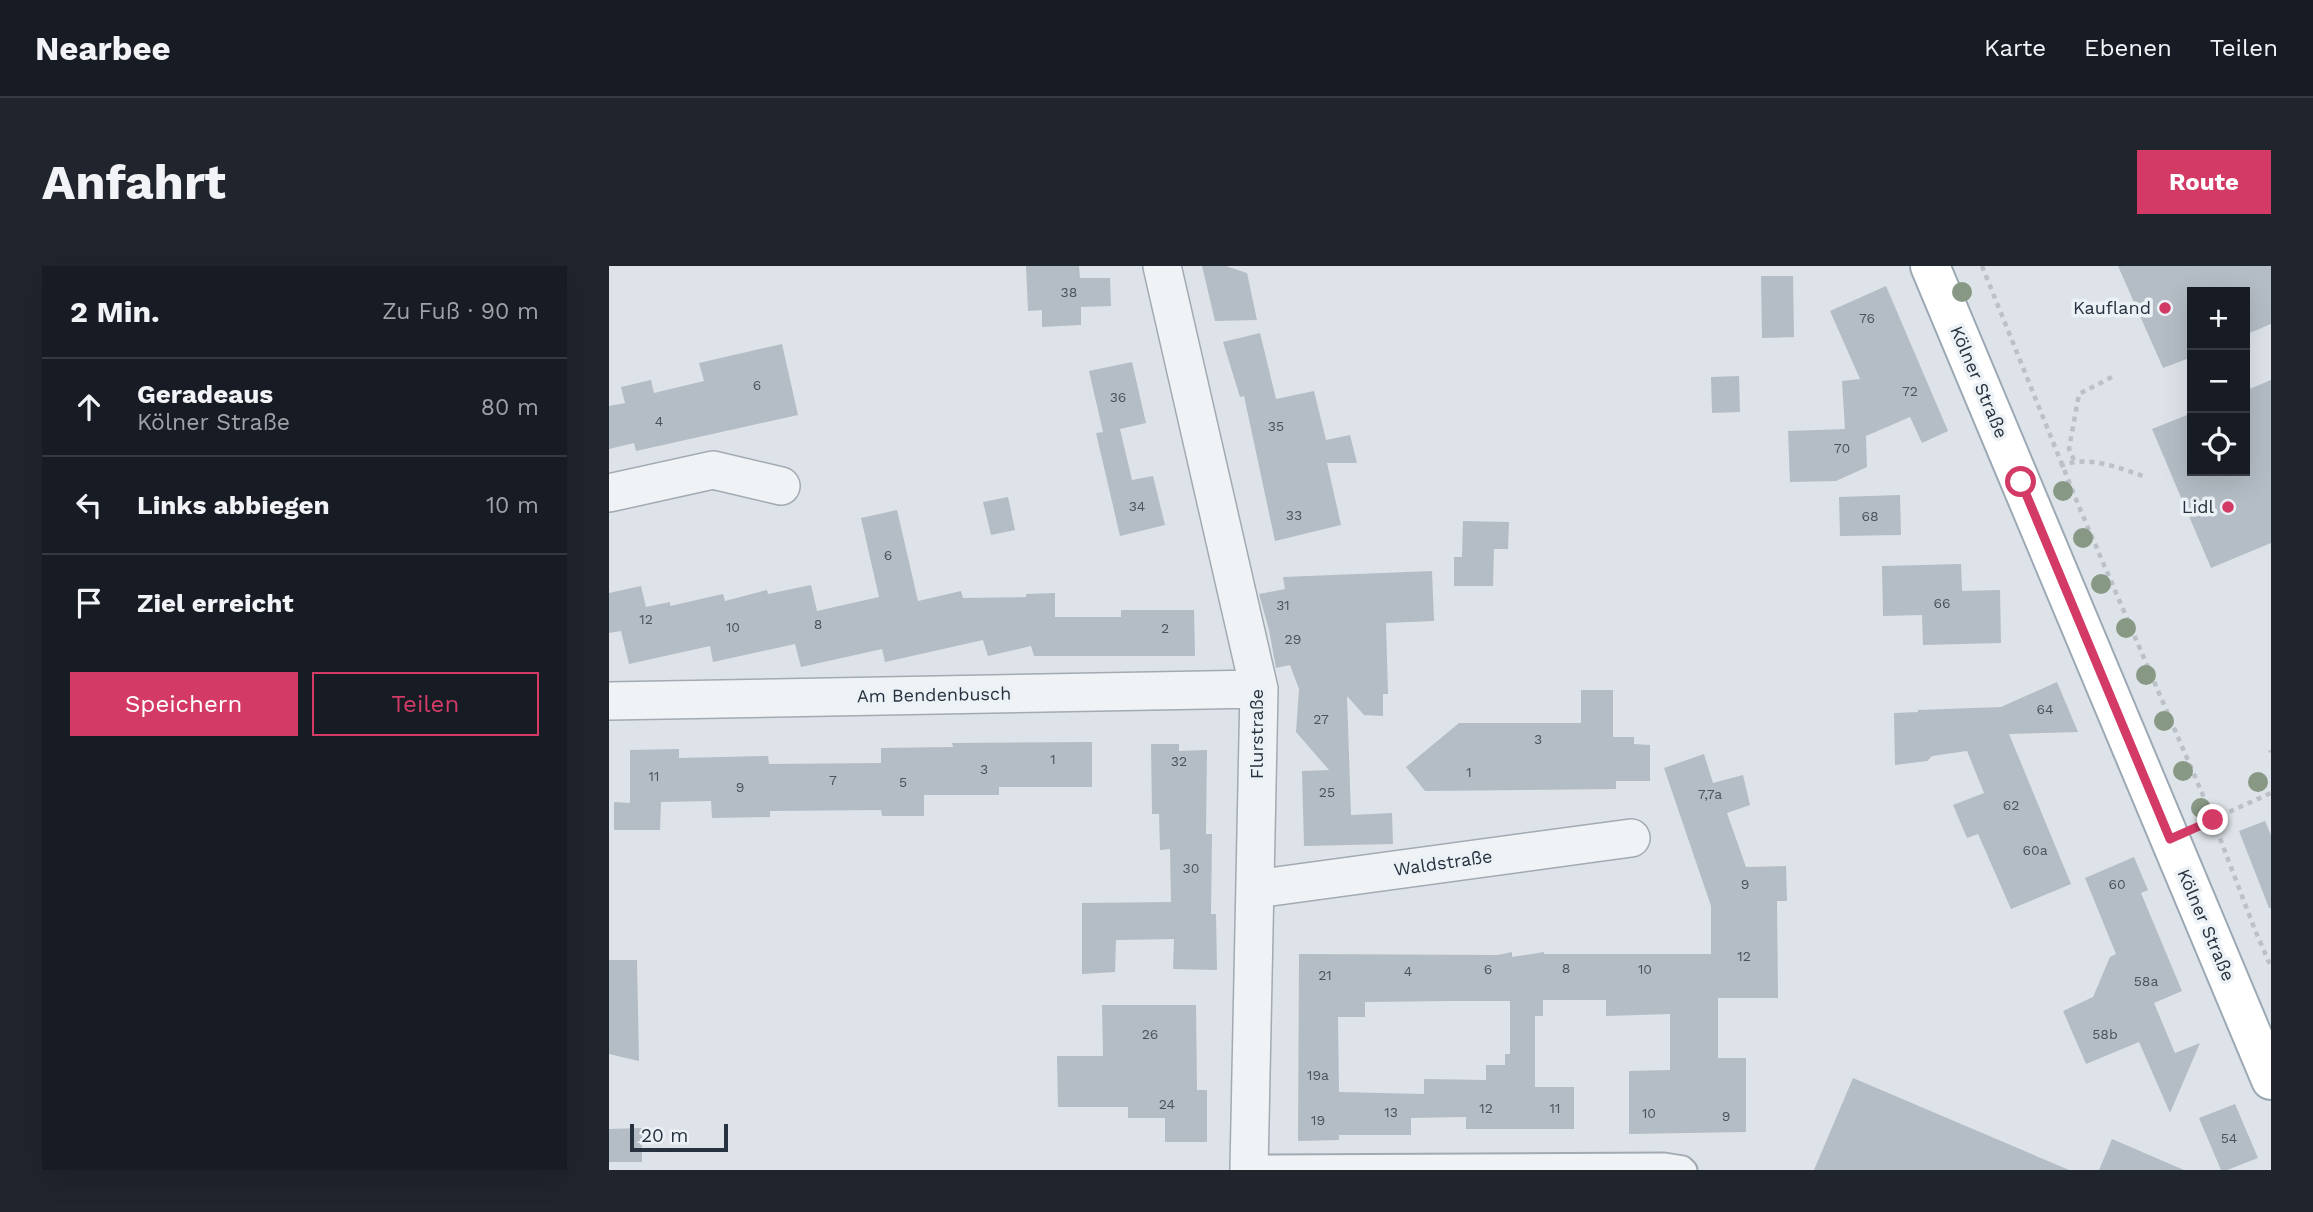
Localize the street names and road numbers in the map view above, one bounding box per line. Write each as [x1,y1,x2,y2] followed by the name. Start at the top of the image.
[1946,323,2013,441] street label: Kölner Straße
[857,683,1011,706] street label: Am Bendenbusch
[1246,689,1267,779] street label: Flurstraße
[1392,845,1494,880] street label: Waldstraße
[2173,866,2240,984] street label: Kölner Straße

